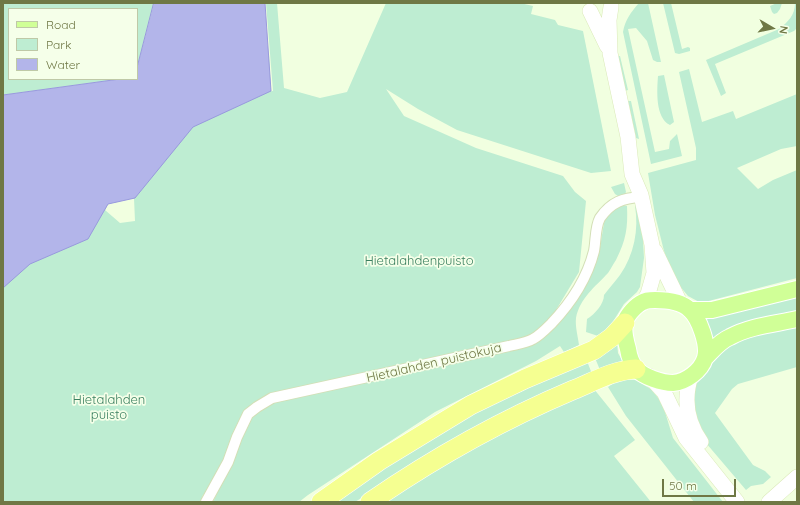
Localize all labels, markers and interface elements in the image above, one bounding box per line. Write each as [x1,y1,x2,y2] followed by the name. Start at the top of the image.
[8,8,138,80] legend
[752,8,792,48] north arrow
[46,17,76,32] text: Road
[776,25,791,35] text: N
[46,37,71,52] text: Park
[46,57,80,72] text: Water
[364,253,474,269] park label: Hietalahdenpuisto
[365,340,503,386] street label: Hietalahden puistokuja
[73,392,145,423] park label: Hietalahden puisto
[664,471,738,497] scale bar
[669,478,697,493] text: 50 m

